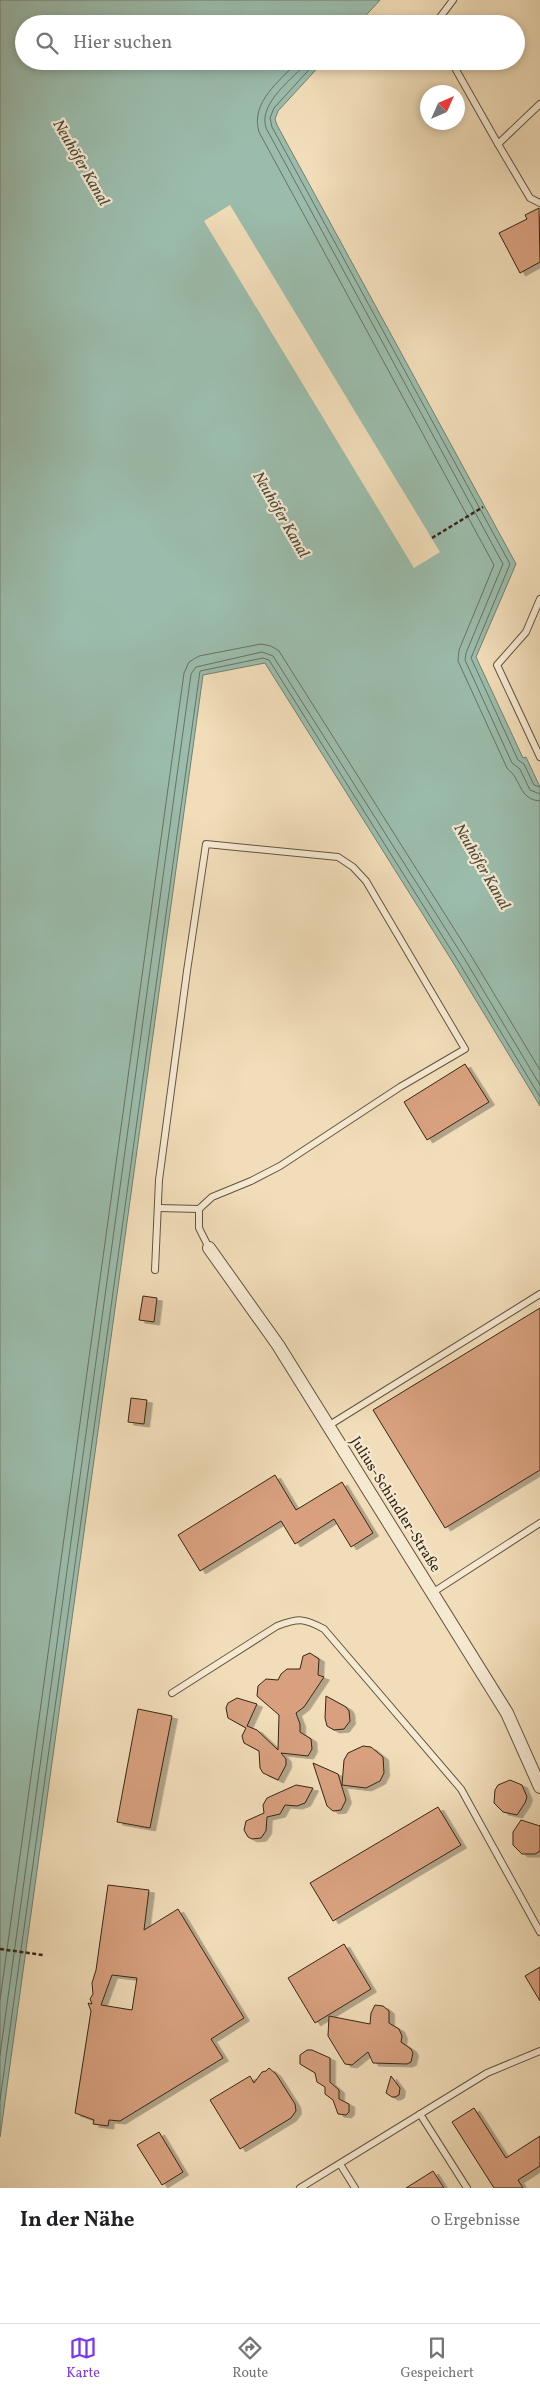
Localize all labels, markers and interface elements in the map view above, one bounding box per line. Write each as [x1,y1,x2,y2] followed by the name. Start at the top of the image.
[15,15,525,70] search box
[33,29,61,57] icon: search
[73,30,172,56] text: Hier suchen
[420,85,465,130] north arrow
[47,116,114,210] water label: Neuhöfer Kanal
[247,468,314,562] water label: Neuhöfer Kanal
[448,820,515,914] water label: Neuhöfer Kanal
[344,1433,445,1577] street label: Julius-Schindler-Straße
[20,2206,135,2235] text: In der Nähe
[431,2210,520,2232] text: 0 Ergebnisse
[66,2334,100,2383] tab: Karte
[232,2334,268,2383] tab: Route
[400,2334,474,2383] tab: Gespeichert

